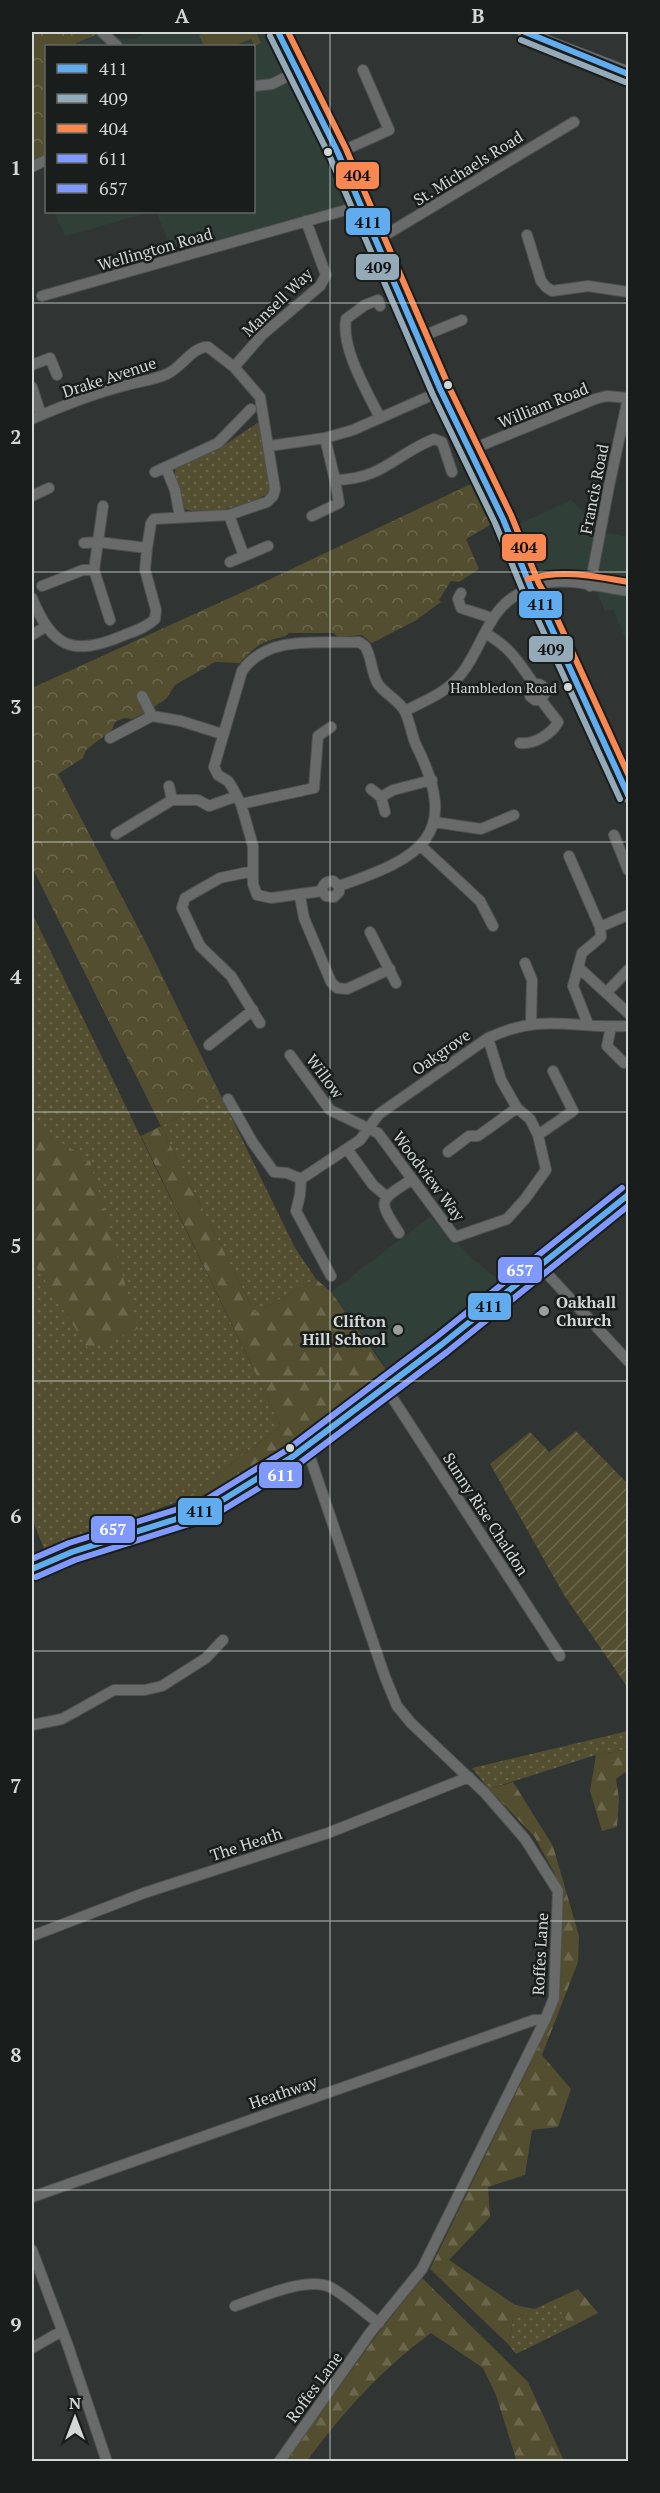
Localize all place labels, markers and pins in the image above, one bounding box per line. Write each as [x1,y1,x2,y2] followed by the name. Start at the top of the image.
[322,146,334,158] unlabelled marker
[442,379,454,391] unlabelled marker
[450,678,557,697] place label: Hambledon Road
[562,681,574,693] marker: Hambledon Road
[556,1291,616,1331] place label: Oakhall Church
[537,1304,551,1318] marker: Oakhall Church
[302,1310,387,1350] place label: Clifton Hill School
[391,1323,405,1337] marker: Clifton Hill School
[284,1442,296,1454] unlabelled marker

